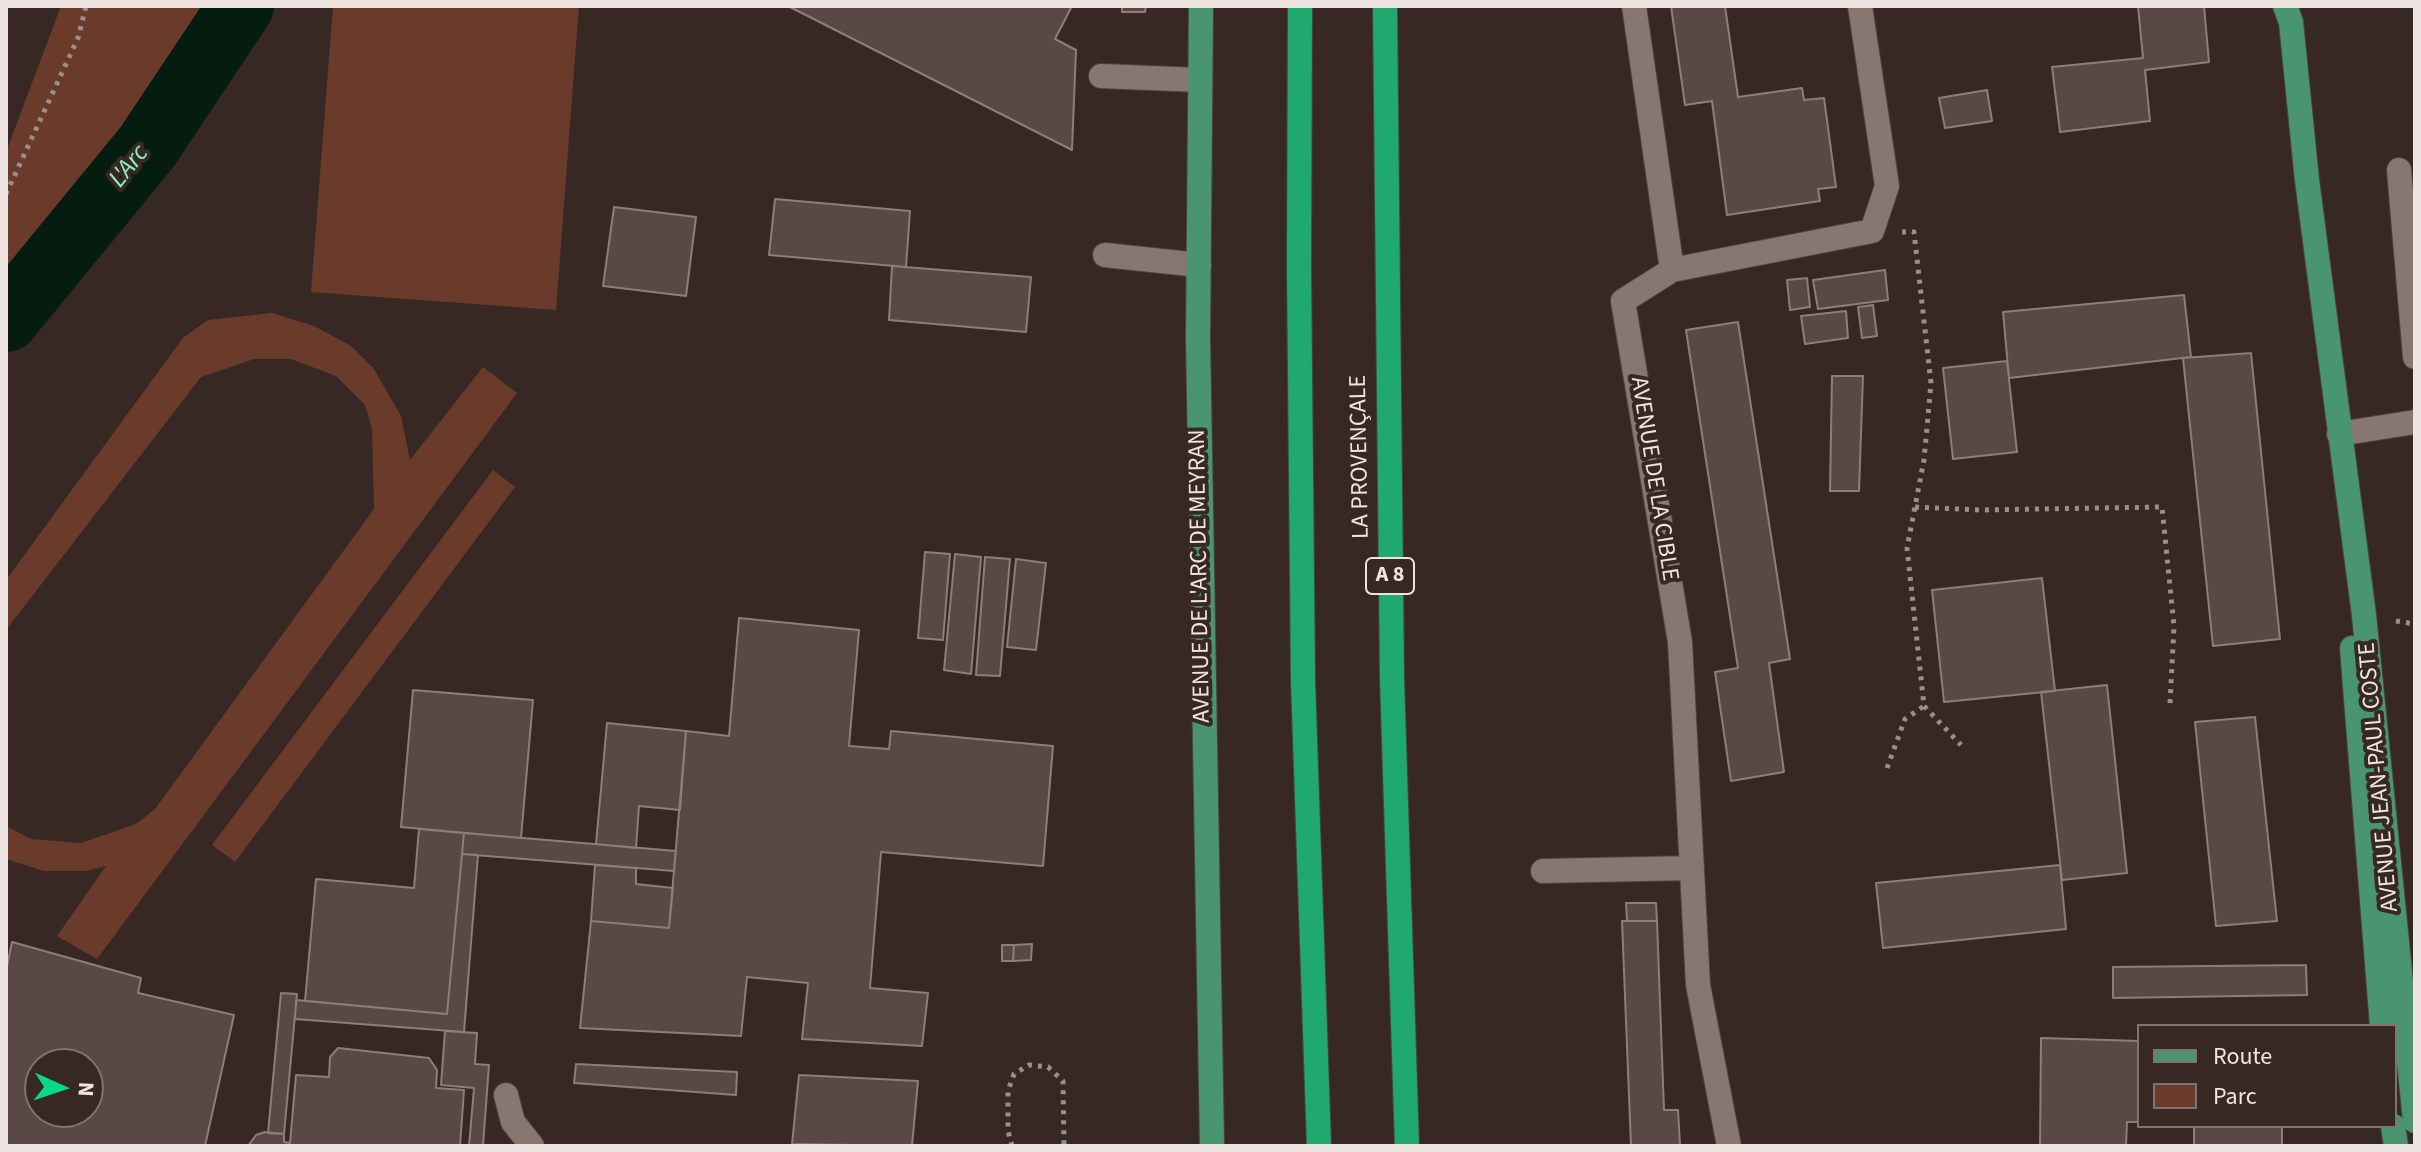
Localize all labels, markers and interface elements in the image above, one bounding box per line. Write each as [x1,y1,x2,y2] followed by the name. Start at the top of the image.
[103,139,157,195] water label: L'Arc
[1345,375,1377,539] street label: LA PROVENÇALE
[1623,375,1683,583] street label: AVENUE DE LA CIBLE
[1184,429,1218,723] street label: AVENUE DE L'ARC DE MEYRAN
[1366,558,1414,594] road number: A 8
[2354,641,2406,913] street label: AVENUE JEAN-PAUL COSTE
[2137,1024,2397,1128] legend
[2213,1039,2272,1074] text: Route
[24,1048,104,1128] north arrow
[2213,1079,2257,1114] text: Parc
[70,1081,102,1097] text: N

